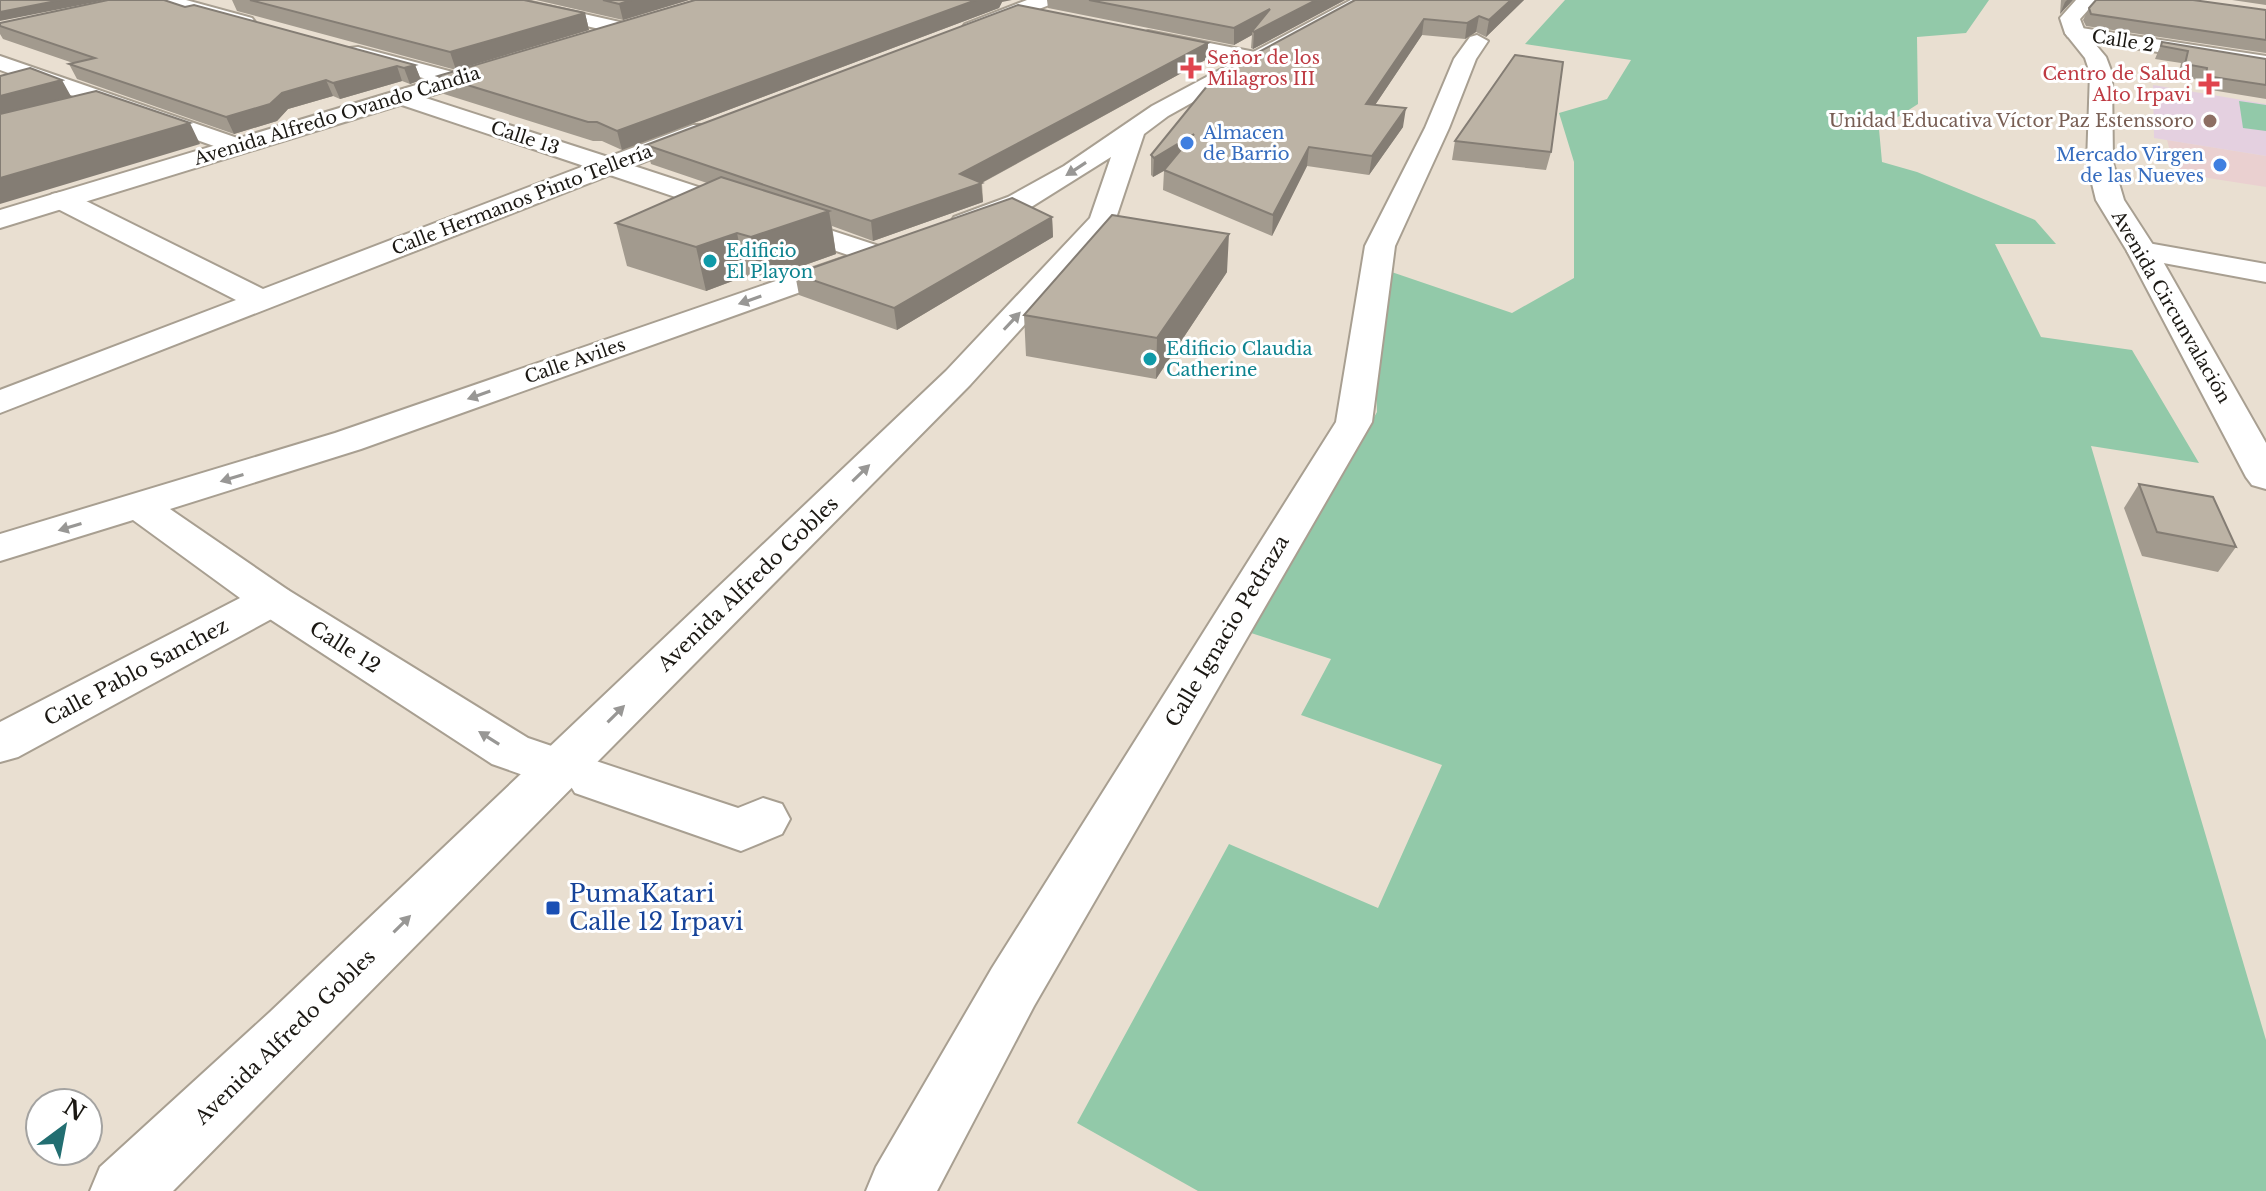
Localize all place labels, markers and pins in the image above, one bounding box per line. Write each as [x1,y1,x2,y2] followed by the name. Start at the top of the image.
[1207,47,1320,90] place label: Señor de los Milagros III
[1182,59,1200,77] marker: Señor de los Milagros III
[2042,63,2191,106] place label: Centro de Salud Alto Irpavi
[2198,73,2220,95] marker: Centro de Salud Alto Irpavi
[1829,110,2194,132] place label: Unidad Educativa Víctor Paz Estenssoro
[2201,112,2219,130] marker: Unidad Educativa Víctor Paz Estenssoro
[1202,122,1290,165] place label: Almacen de Barrio
[1178,134,1196,152] marker: Almacen de Barrio
[2056,144,2204,187] place label: Mercado Virgen de las Nueves
[2211,156,2229,174] marker: Mercado Virgen de las Nueves
[726,240,813,283] place label: Edificio El Playon
[701,252,719,270] marker: Edificio El Playon
[1166,338,1312,381] place label: Edificio Claudia Catherine
[1141,350,1159,368] marker: Edificio Claudia Catherine
[569,879,744,936] place label: PumaKatari Calle 12 Irpavi
[544,899,562,917] marker: PumaKatari Calle 12 Irpavi

